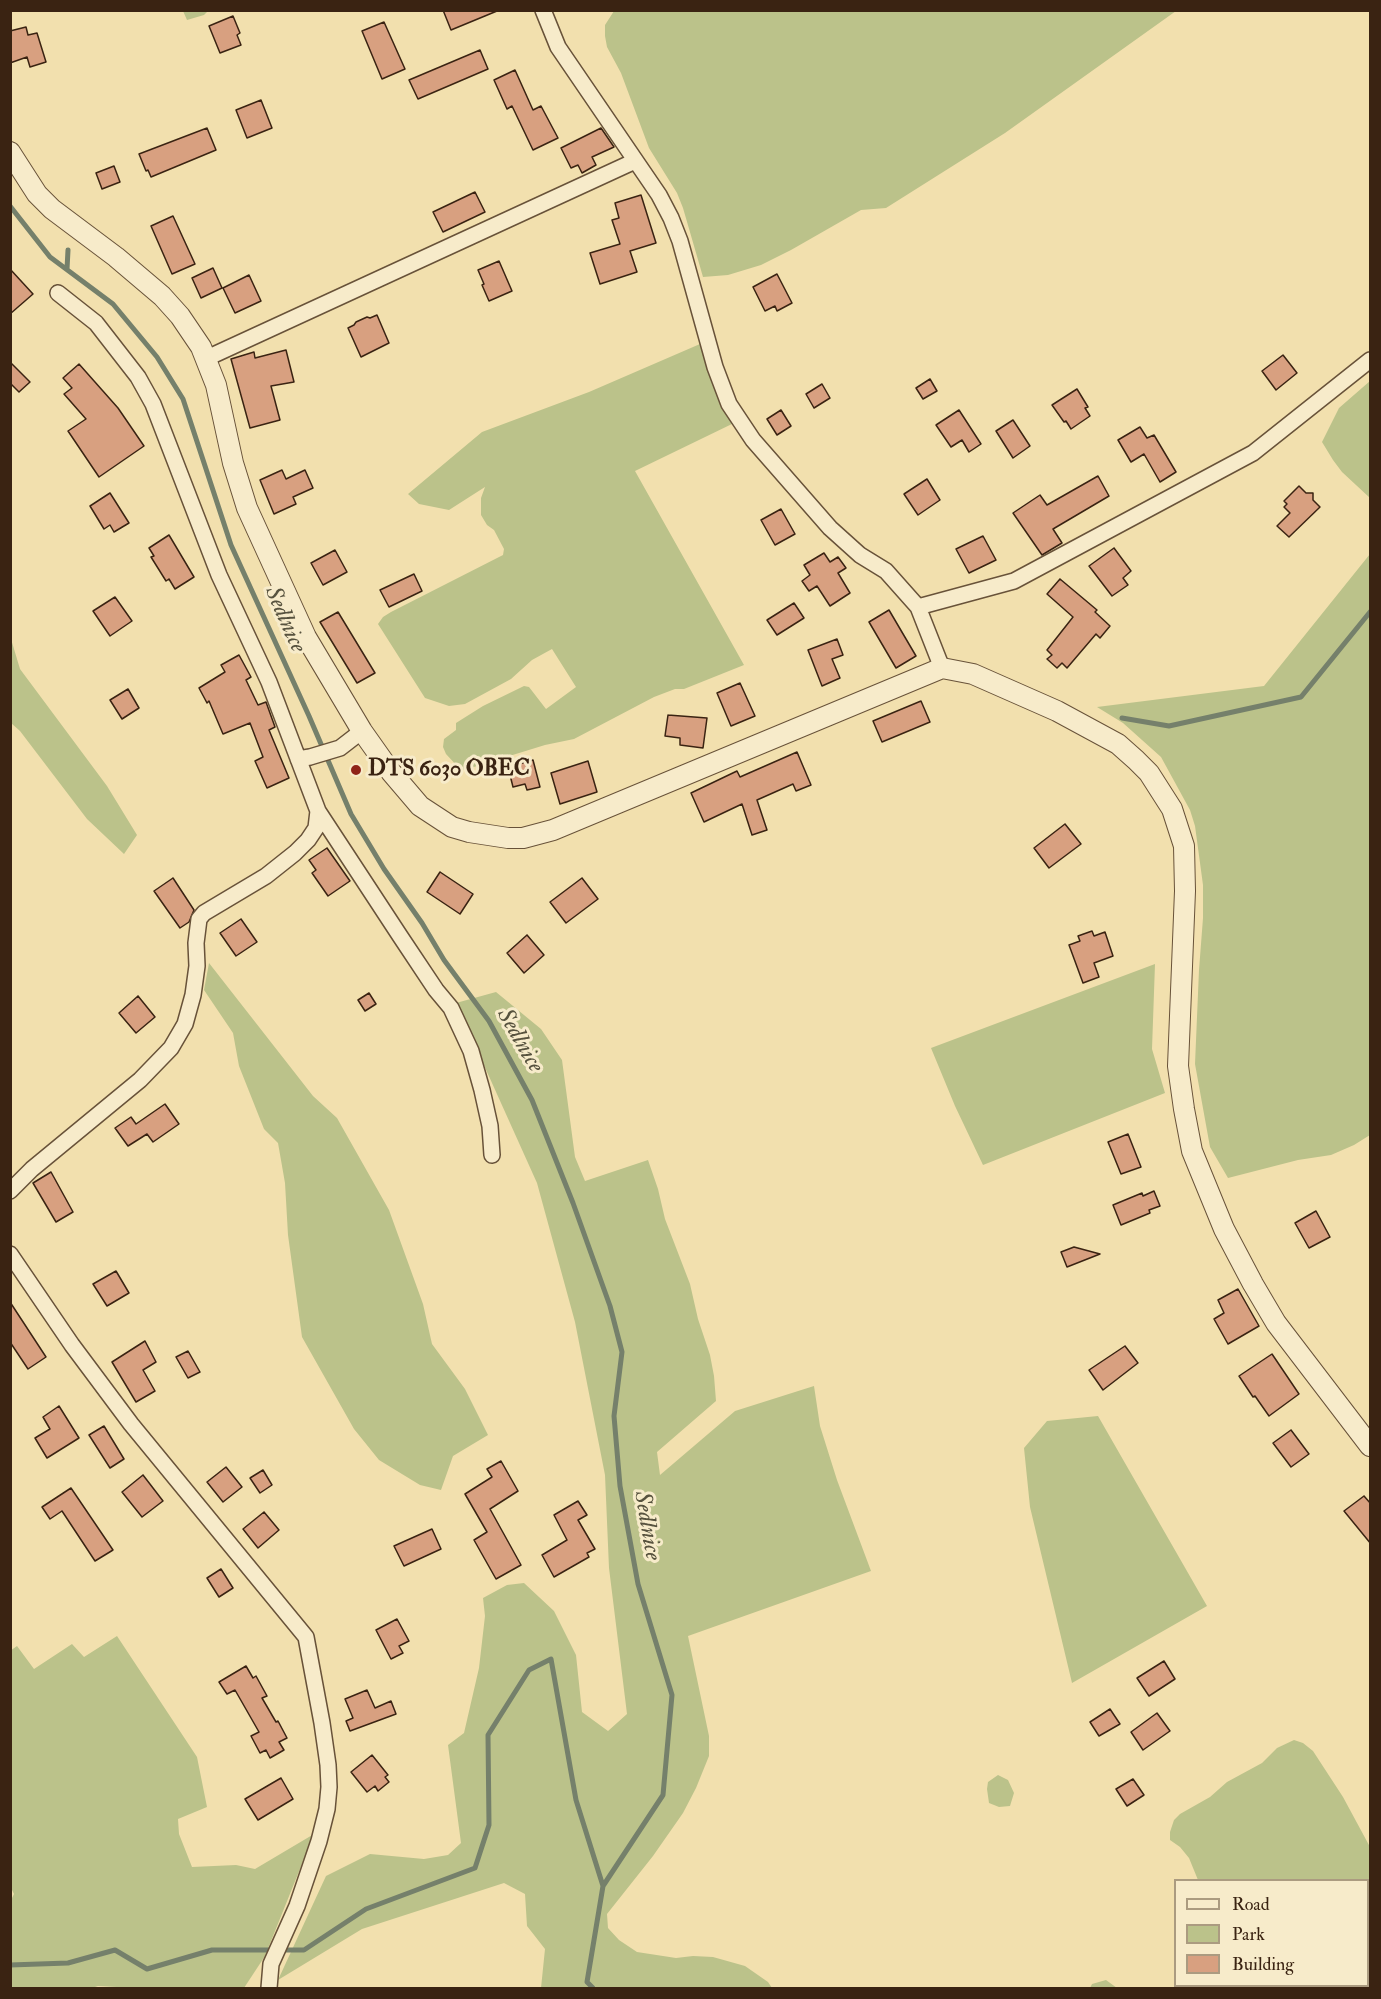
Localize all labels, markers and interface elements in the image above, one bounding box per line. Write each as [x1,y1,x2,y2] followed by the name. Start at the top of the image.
[257,582,311,658] water label: Sedlnice
[368,757,530,783] place label: DTS 6030 OBEC
[349,763,363,777] marker: DTS 6030 OBEC
[489,1004,549,1078] water label: Sedlnice
[626,1489,666,1563] water label: Sedlnice
[1174,1879,1369,1987] legend
[1232,1893,1270,1916] text: Road
[1232,1923,1265,1946] text: Park
[1232,1953,1294,1976] text: Building

